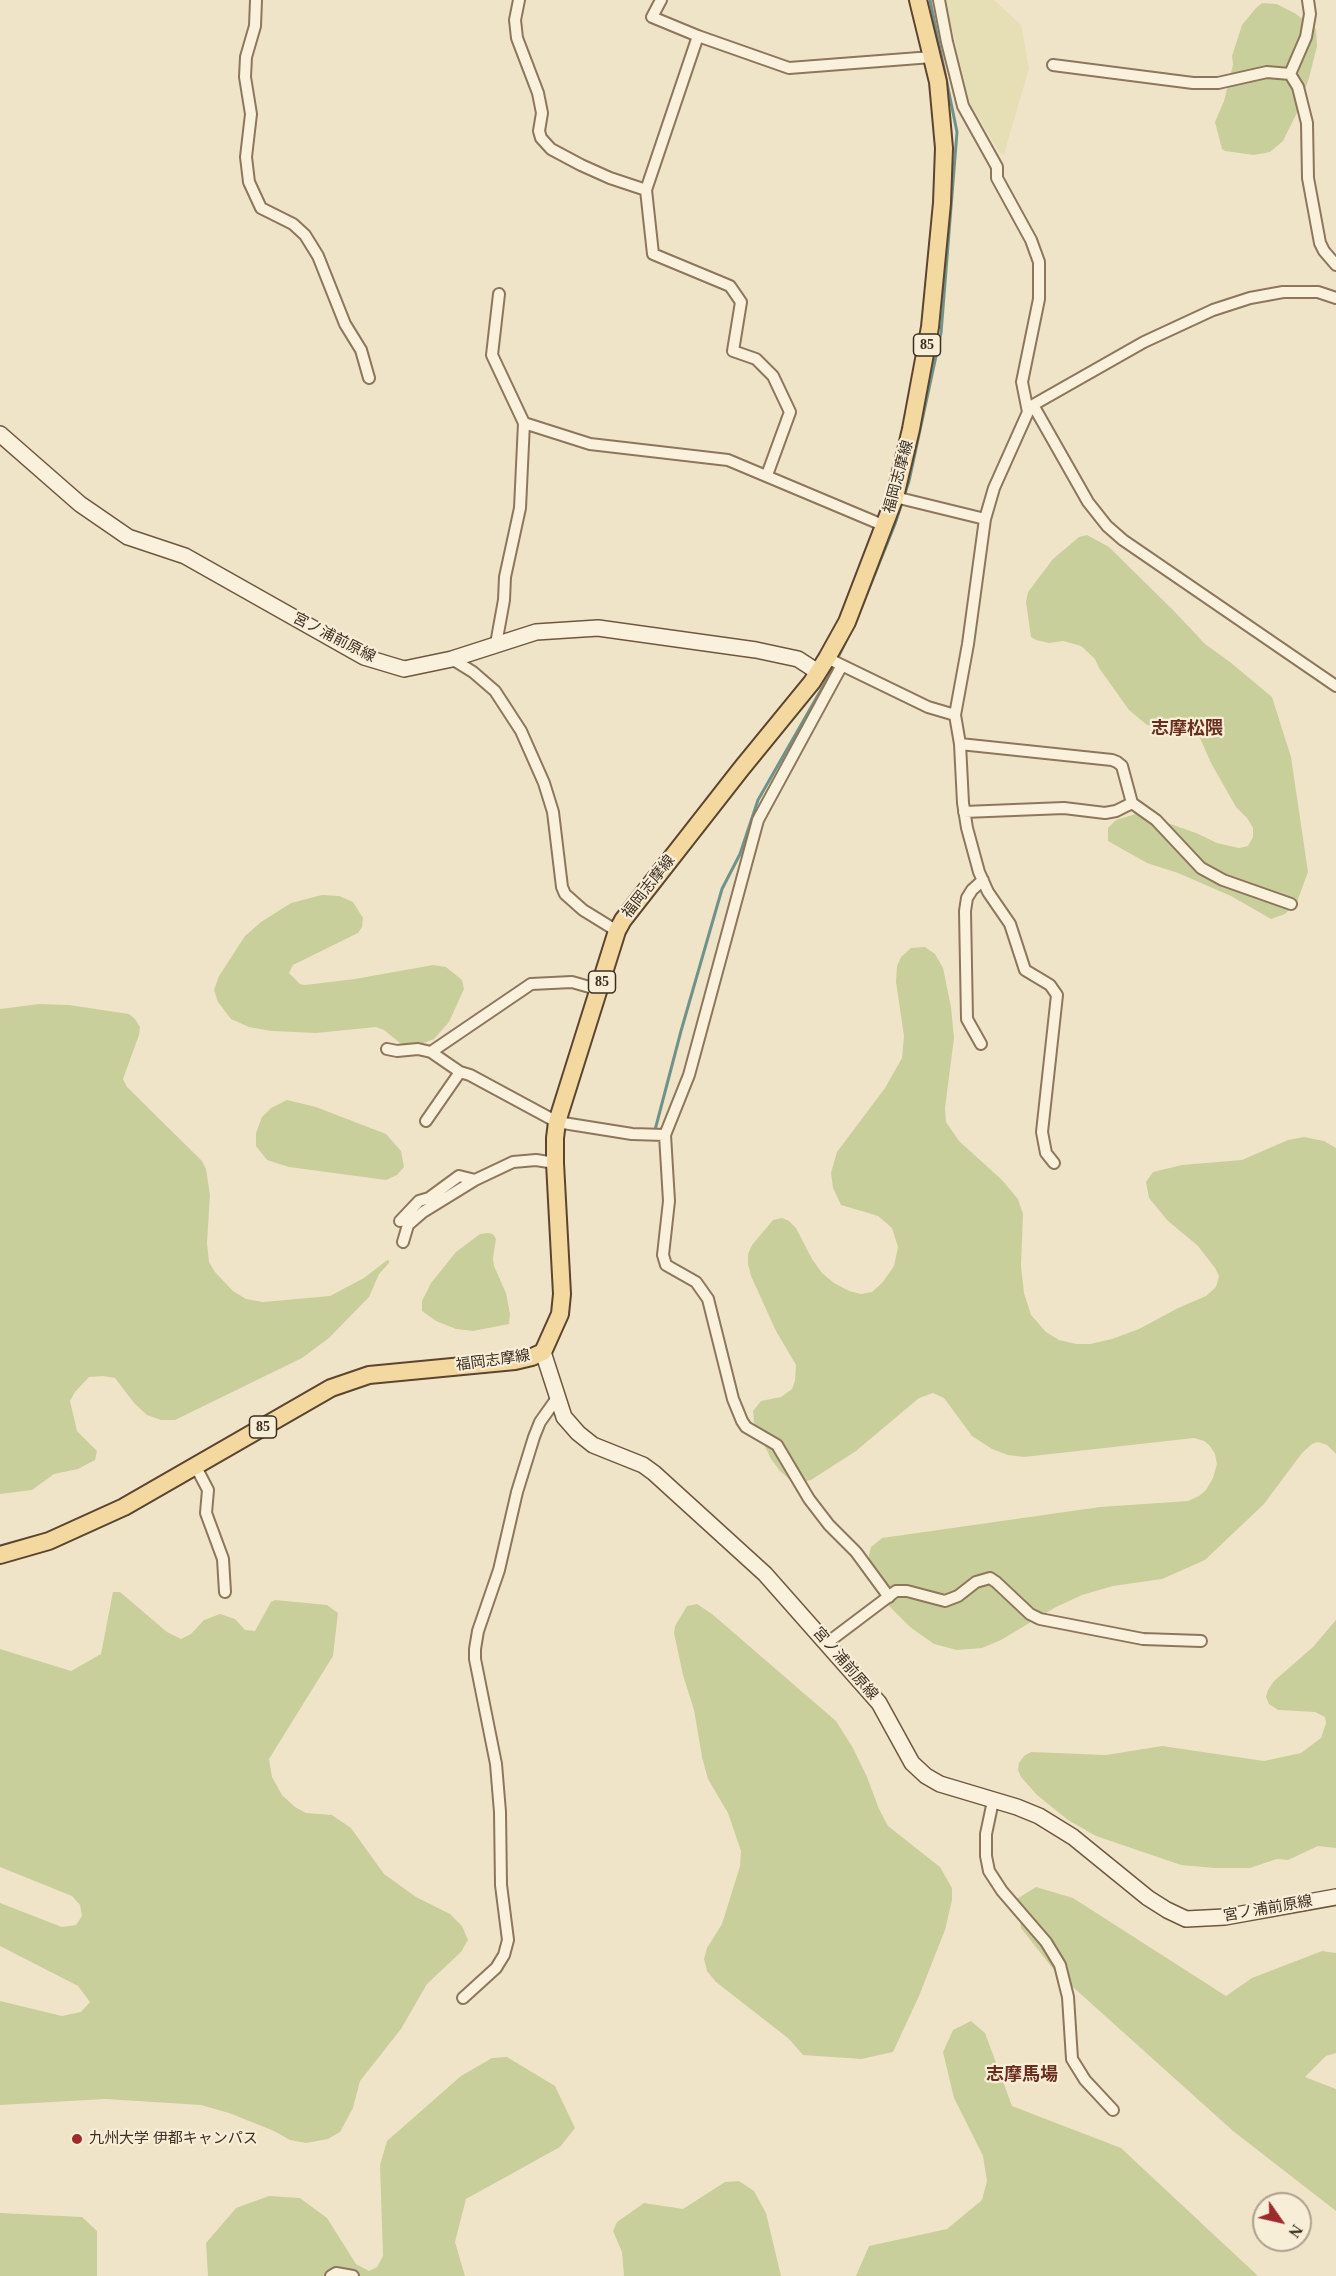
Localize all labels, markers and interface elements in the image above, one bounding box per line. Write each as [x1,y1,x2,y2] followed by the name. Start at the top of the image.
[914,334,940,356] road number: 85
[881,438,917,516] street label: 福岡志摩線
[290,610,378,666] street label: 宮ノ浦前原線
[1151,718,1223,740] district label: 志摩松隈
[619,852,679,922] street label: 福岡志摩線
[588,971,616,993] road number: 85
[455,1347,531,1375] street label: 福岡志摩線
[250,1416,276,1438] road number: 85
[809,1624,881,1704] street label: 宮ノ浦前原線
[1222,1892,1314,1926] street label: 宮ノ浦前原線
[986,2064,1058,2086] district label: 志摩馬場
[89,2130,258,2148] place label: 九州大学 伊都キャンパス
[70,2132,84,2146] marker: 九州大学 伊都キャンパス
[1252,2192,1312,2252] north arrow
[1285,2222,1306,2241] text: N

